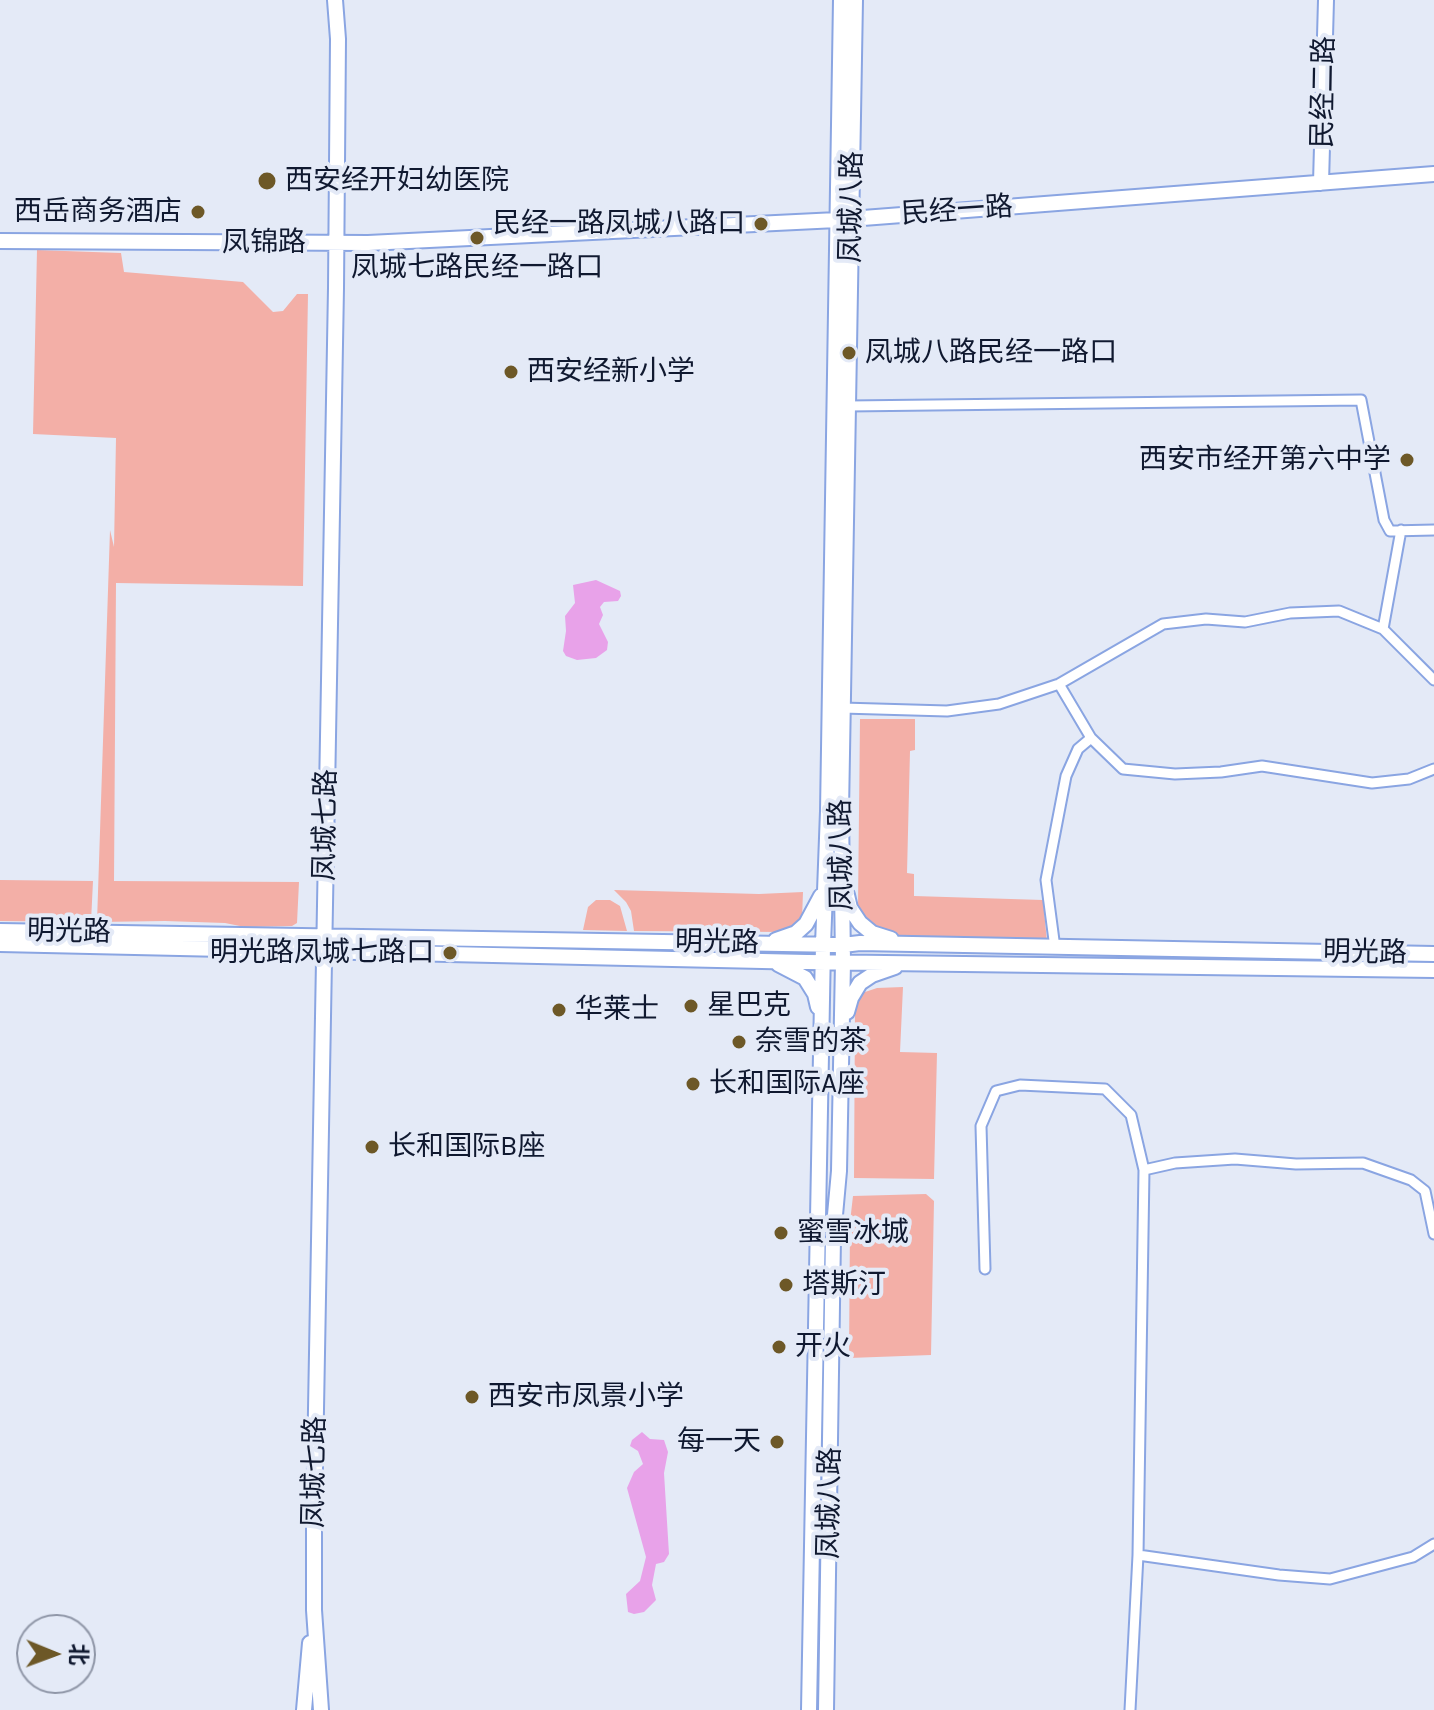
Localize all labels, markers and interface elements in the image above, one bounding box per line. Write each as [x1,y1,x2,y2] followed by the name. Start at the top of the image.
[1306,36,1342,148] street label: 民经二路
[834,151,870,263] street label: 凤城八路
[285,164,509,198] place label: 西安经开妇幼医院
[256,170,278,192] marker: 西安经开妇幼医院
[900,190,1014,232] street label: 民经一路
[14,195,182,229] place label: 西岳商务酒店
[189,203,207,221] marker: 西岳商务酒店
[493,207,745,241] place label: 民经一路凤城八路口
[752,215,770,233] marker: 民经一路凤城八路口
[222,226,306,260] street label: 凤锦路
[468,229,486,247] marker: 凤城七路民经一路口
[351,251,603,285] place label: 凤城七路民经一路口
[865,336,1117,370] place label: 凤城八路民经一路口
[840,344,858,362] marker: 凤城八路民经一路口
[527,355,695,389] place label: 西安经新小学
[502,363,520,381] marker: 西安经新小学
[1139,443,1391,477] place label: 西安市经开第六中学
[1398,451,1416,469] marker: 西安市经开第六中学
[308,769,344,881] street label: 凤城七路
[824,799,860,911] street label: 凤城八路
[27,914,111,950] street label: 明光路
[675,925,759,961] street label: 明光路
[1323,935,1407,971] street label: 明光路
[210,936,434,970] place label: 明光路凤城七路口
[441,944,459,962] marker: 明光路凤城七路口
[707,989,791,1023] place label: 星巴克
[575,993,659,1027] place label: 华莱士
[682,997,700,1015] marker: 星巴克
[550,1001,568,1019] marker: 华莱士
[755,1025,867,1059] place label: 奈雪的茶
[730,1033,748,1051] marker: 奈雪的茶
[709,1067,865,1101] place label: 长和国际A座
[684,1075,702,1093] marker: 长和国际A座
[388,1130,545,1164] place label: 长和国际B座
[363,1138,381,1156] marker: 长和国际B座
[797,1216,909,1250] place label: 蜜雪冰城
[772,1224,790,1242] marker: 蜜雪冰城
[802,1268,886,1302] place label: 塔斯汀
[777,1276,795,1294] marker: 塔斯汀
[795,1330,851,1364] place label: 开火
[770,1338,788,1356] marker: 开火
[488,1380,684,1414] place label: 西安市凤景小学
[463,1388,481,1406] marker: 西安市凤景小学
[297,1416,333,1528] street label: 凤城七路
[677,1425,761,1459] place label: 每一天
[768,1433,786,1451] marker: 每一天
[812,1447,848,1559] street label: 凤城八路
[16,1614,96,1694] north arrow
[65,1643,91,1666] text: 北

